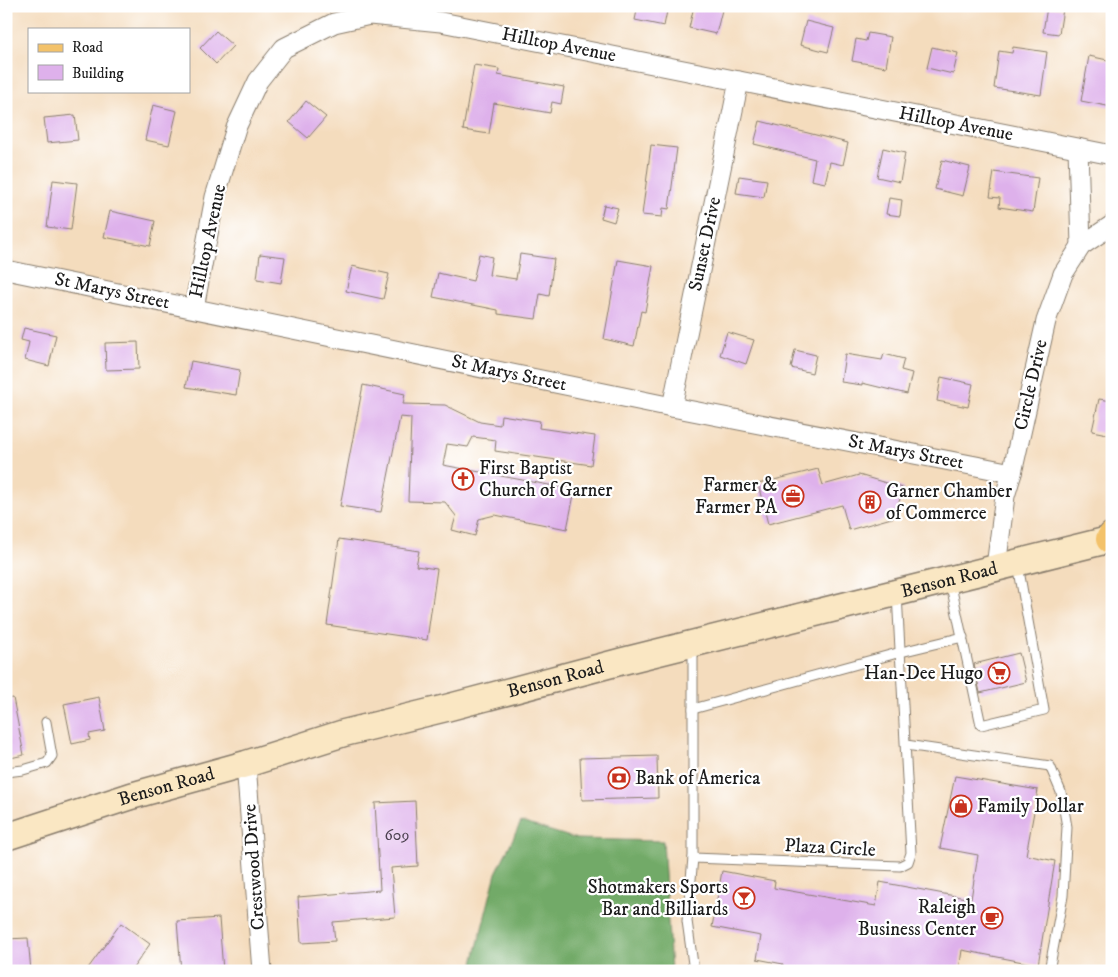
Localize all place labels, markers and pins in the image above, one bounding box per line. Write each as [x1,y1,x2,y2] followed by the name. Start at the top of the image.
[479,457,612,502] place label: First Baptist Church of Garner
[451,467,475,491] church icon: First Baptist Church of Garner
[695,474,778,519] place label: Farmer & Farmer PA
[886,480,1012,525] place label: Garner Chamber of Commerce
[781,484,805,508] office icon: Farmer & Farmer PA
[858,490,882,514] building icon: Garner Chamber of Commerce
[987,661,1011,685] supermarket icon: Han-Dee Hugo
[864,662,983,685] place label: Han-Dee Hugo
[607,766,631,790] bank icon: Bank of America
[635,767,760,790] place label: Bank of America
[949,794,973,818] shop icon: Family Dollar
[977,795,1084,818] place label: Family Dollar
[588,876,728,921] place label: Shotmakers Sports Bar and Billiards
[732,886,756,910] bar icon: Shotmakers Sports Bar and Billiards
[858,896,976,941] place label: Raleigh Business Center
[980,906,1004,930] cafe icon: Raleigh Business Center

